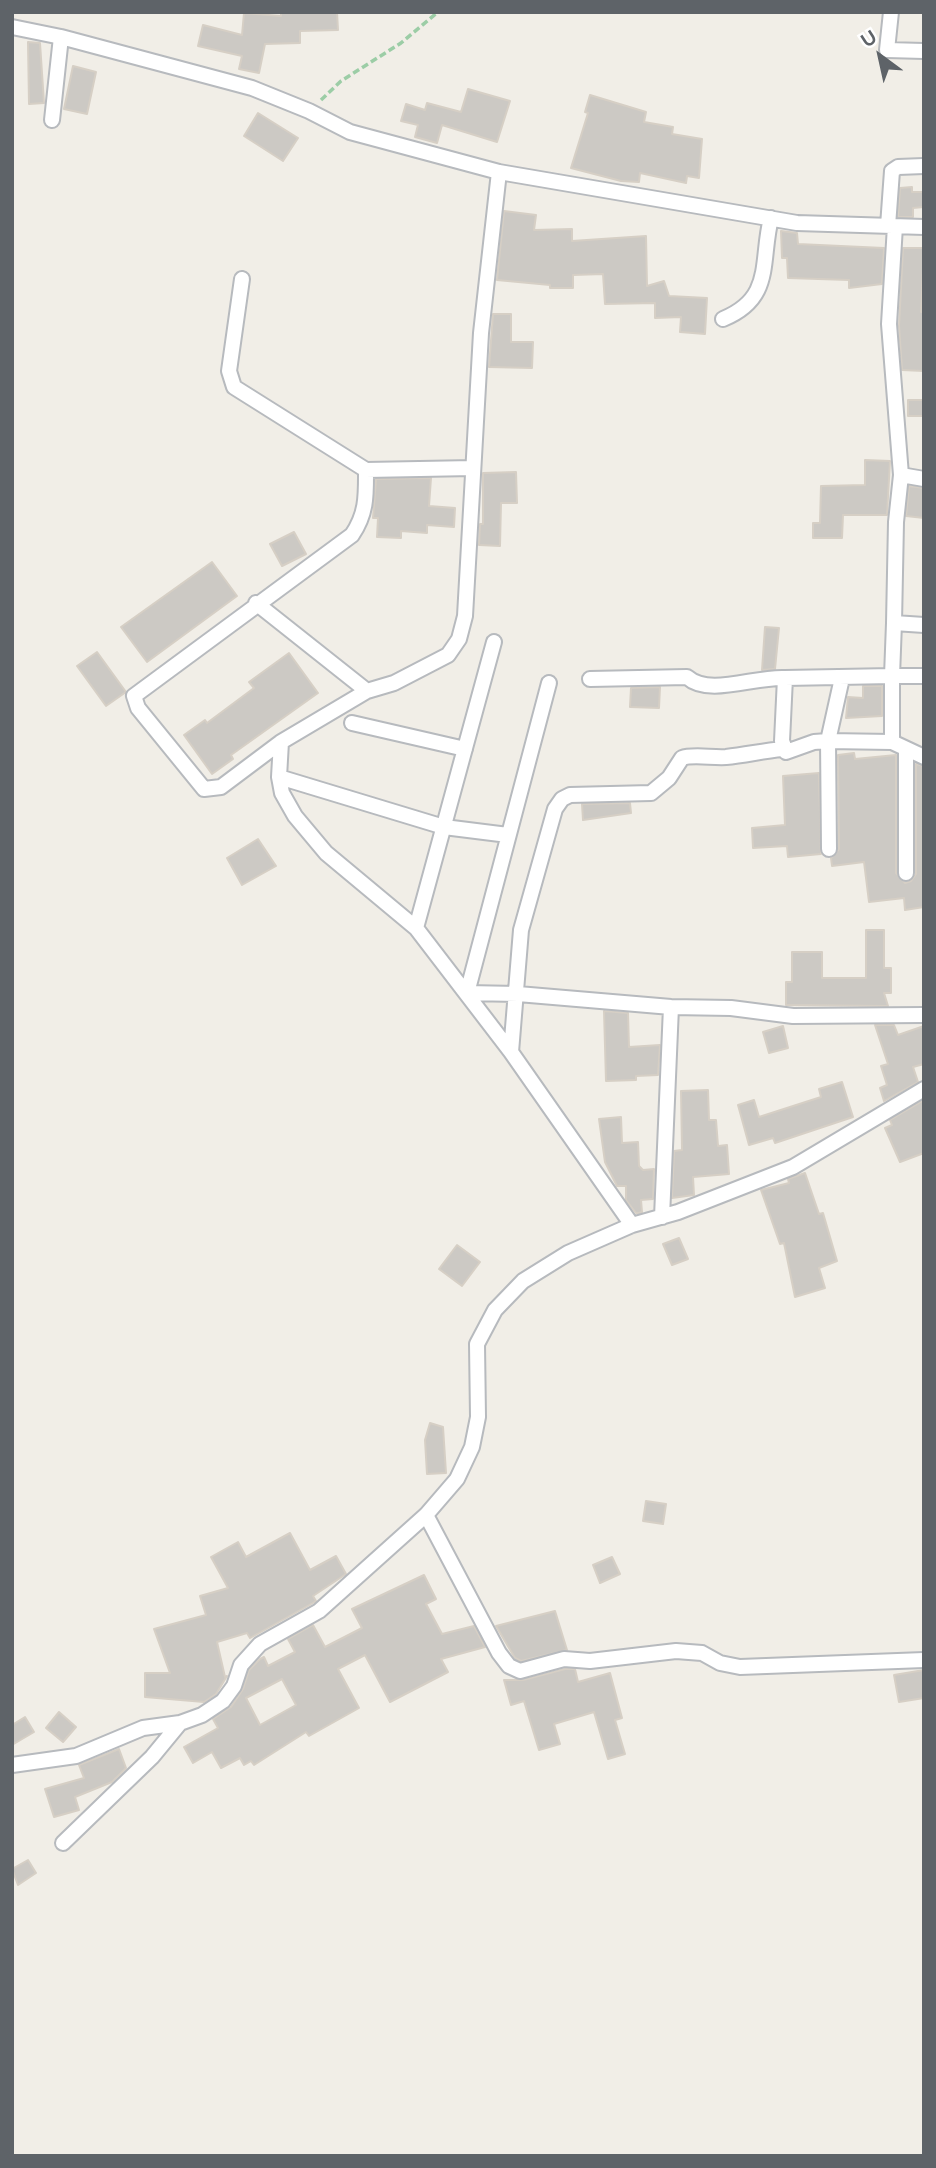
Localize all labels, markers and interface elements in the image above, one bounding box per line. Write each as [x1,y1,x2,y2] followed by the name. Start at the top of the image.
[845,21,915,91] north arrow
[857,25,881,52] text: U

